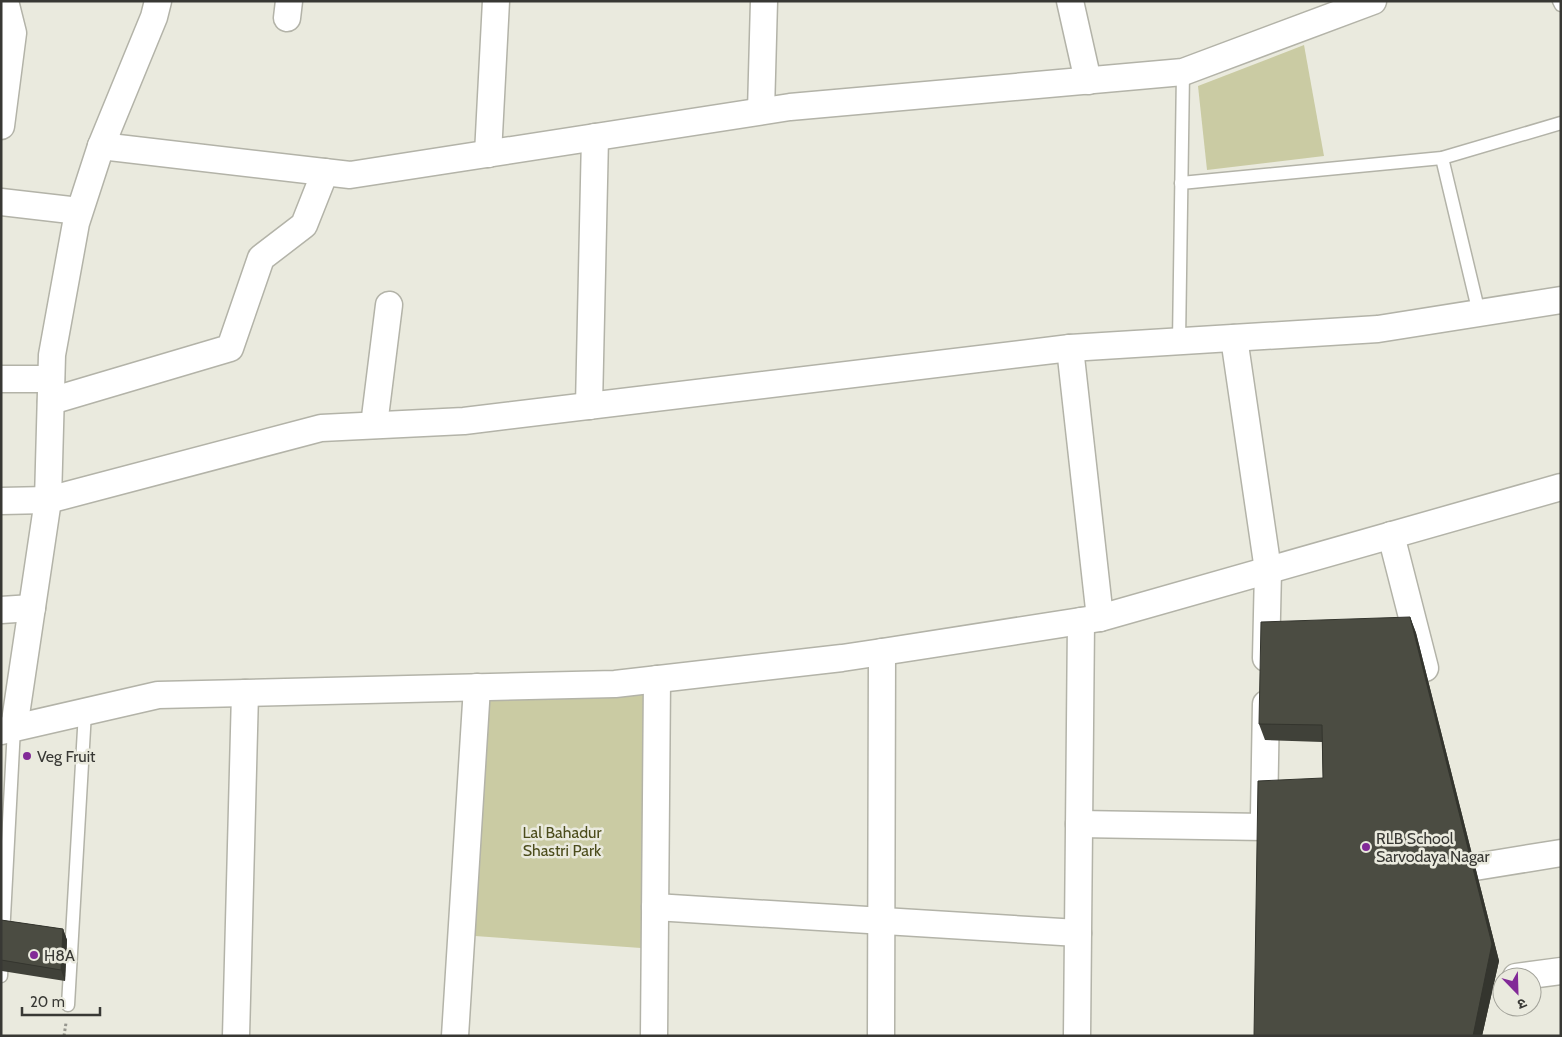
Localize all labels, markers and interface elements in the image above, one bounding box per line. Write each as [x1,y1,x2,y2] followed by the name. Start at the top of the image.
[37,747,96,766] place label: Veg Fruit
[21,750,33,762] marker: Veg Fruit
[523,823,602,860] park label: Lal Bahadur Shastri Park
[1376,829,1491,866] place label: RLB School Sarvodaya Nagar
[1360,841,1372,853] marker: RLB School Sarvodaya Nagar
[44,946,75,965] place label: H8A
[28,949,40,961] marker: H8A
[1492,967,1542,1017] north arrow
[22,984,100,1016] scale bar
[30,993,65,1011] text: 20 m
[1514,994,1529,1014] text: उ

